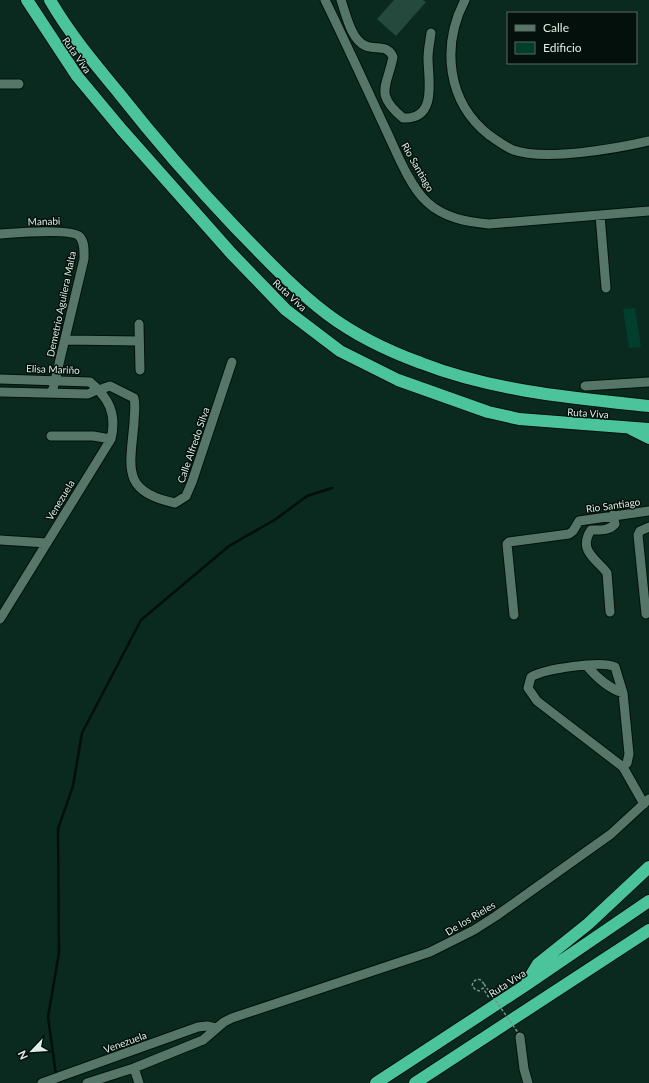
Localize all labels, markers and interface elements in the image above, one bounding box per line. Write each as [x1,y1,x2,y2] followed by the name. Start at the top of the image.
[507,12,637,64] legend
[543,20,569,35] text: Calle
[60,35,94,75] street label: Ruta Viva
[543,40,582,55] text: Edificio
[399,140,437,194] street label: Rio Santiago
[27,214,61,228] street label: Manabi
[44,250,78,358] street label: Demetrio Aguilera Malta
[271,276,309,314] street label: Ruta Viva
[26,362,80,376] street label: Elisa Mariño
[174,406,212,484] street label: Calle Alfredo Silva
[567,406,609,420] street label: Ruta Viva
[43,478,77,522] street label: Venezuela
[585,495,641,515] street label: Rio Santiago
[443,898,497,938] street label: De los Rieles
[486,967,528,999] street label: Ruta Viva
[102,1029,148,1055] street label: Venezuela
[12,1031,52,1071] north arrow
[15,1049,30,1062] text: N

